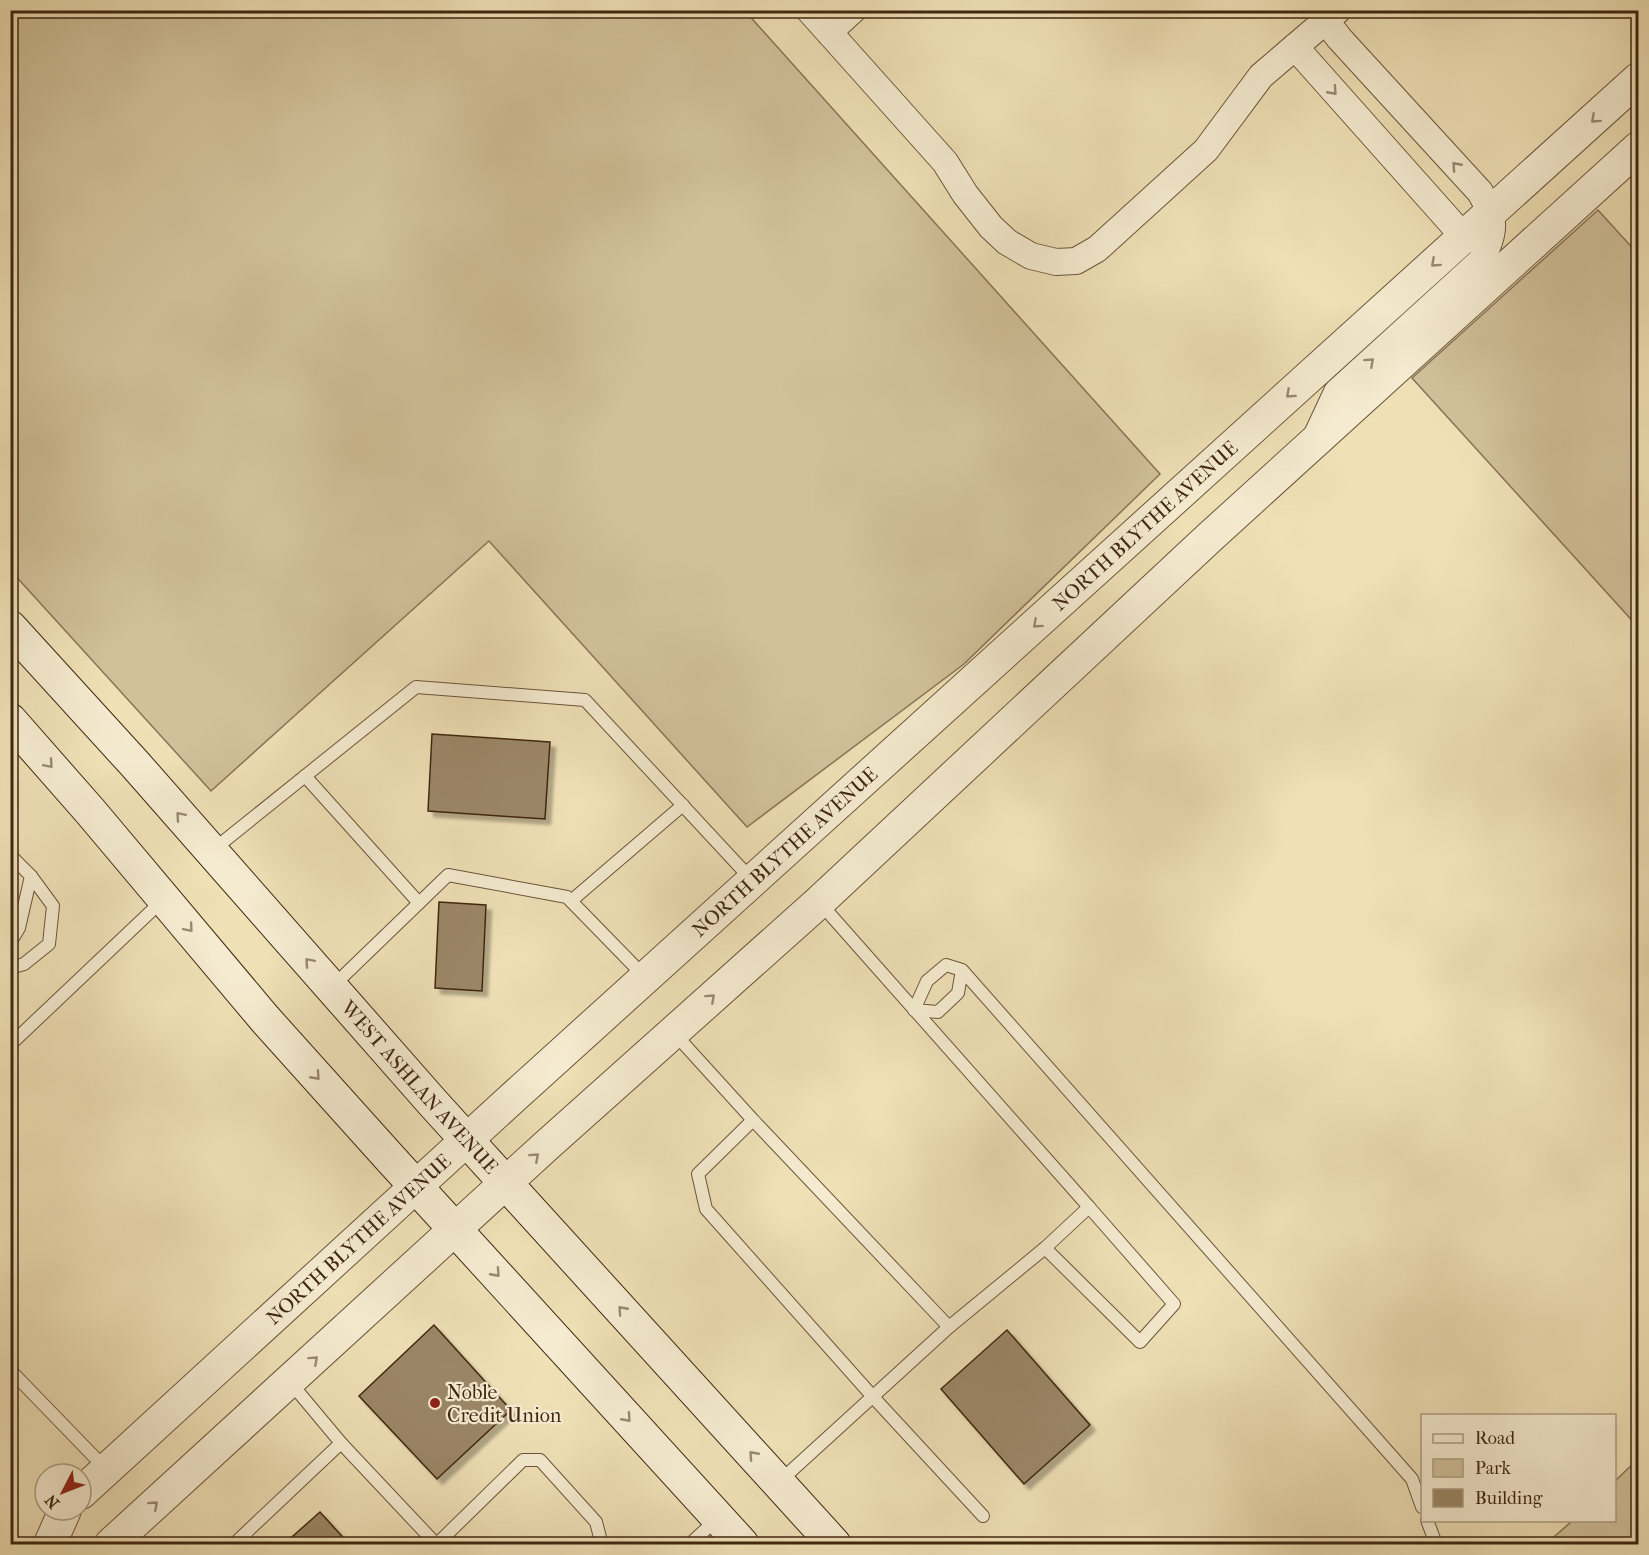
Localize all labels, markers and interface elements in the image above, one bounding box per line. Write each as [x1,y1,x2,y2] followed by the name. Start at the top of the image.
[1326,84,1337,95] one-way arrow
[1591,112,1602,123] one-way arrow
[1452,162,1463,173] one-way arrow
[1431,256,1441,267] one-way arrow
[1363,358,1374,369] one-way arrow
[1286,387,1297,398] one-way arrow
[1048,436,1242,615] street label: NORTH BLYTHE AVENUE
[1033,617,1043,628] one-way arrow
[42,757,53,767] one-way arrow
[687,762,882,941] street label: NORTH BLYTHE AVENUE
[176,812,187,823] one-way arrow
[182,921,193,932] one-way arrow
[305,958,316,969] one-way arrow
[704,994,715,1005] one-way arrow
[336,995,503,1178] street label: WEST ASHLAN AVENUE
[309,1069,320,1080] one-way arrow
[261,1149,455,1329] street label: NORTH BLYTHE AVENUE
[528,1153,538,1164] one-way arrow
[489,1266,500,1277] one-way arrow
[618,1306,629,1317] one-way arrow
[307,1356,318,1367] one-way arrow
[447,1381,562,1427] place label: Noble Credit Union
[428,1396,442,1410] marker: Noble Credit Union
[620,1411,631,1421] one-way arrow
[1421,1414,1616,1522] legend
[1475,1428,1515,1449] text: Road
[749,1451,760,1461] one-way arrow
[1475,1458,1512,1479] text: Park
[33,1462,93,1522] north arrow
[1475,1488,1543,1509] text: Building
[41,1490,63,1513] text: N
[147,1501,158,1512] one-way arrow

